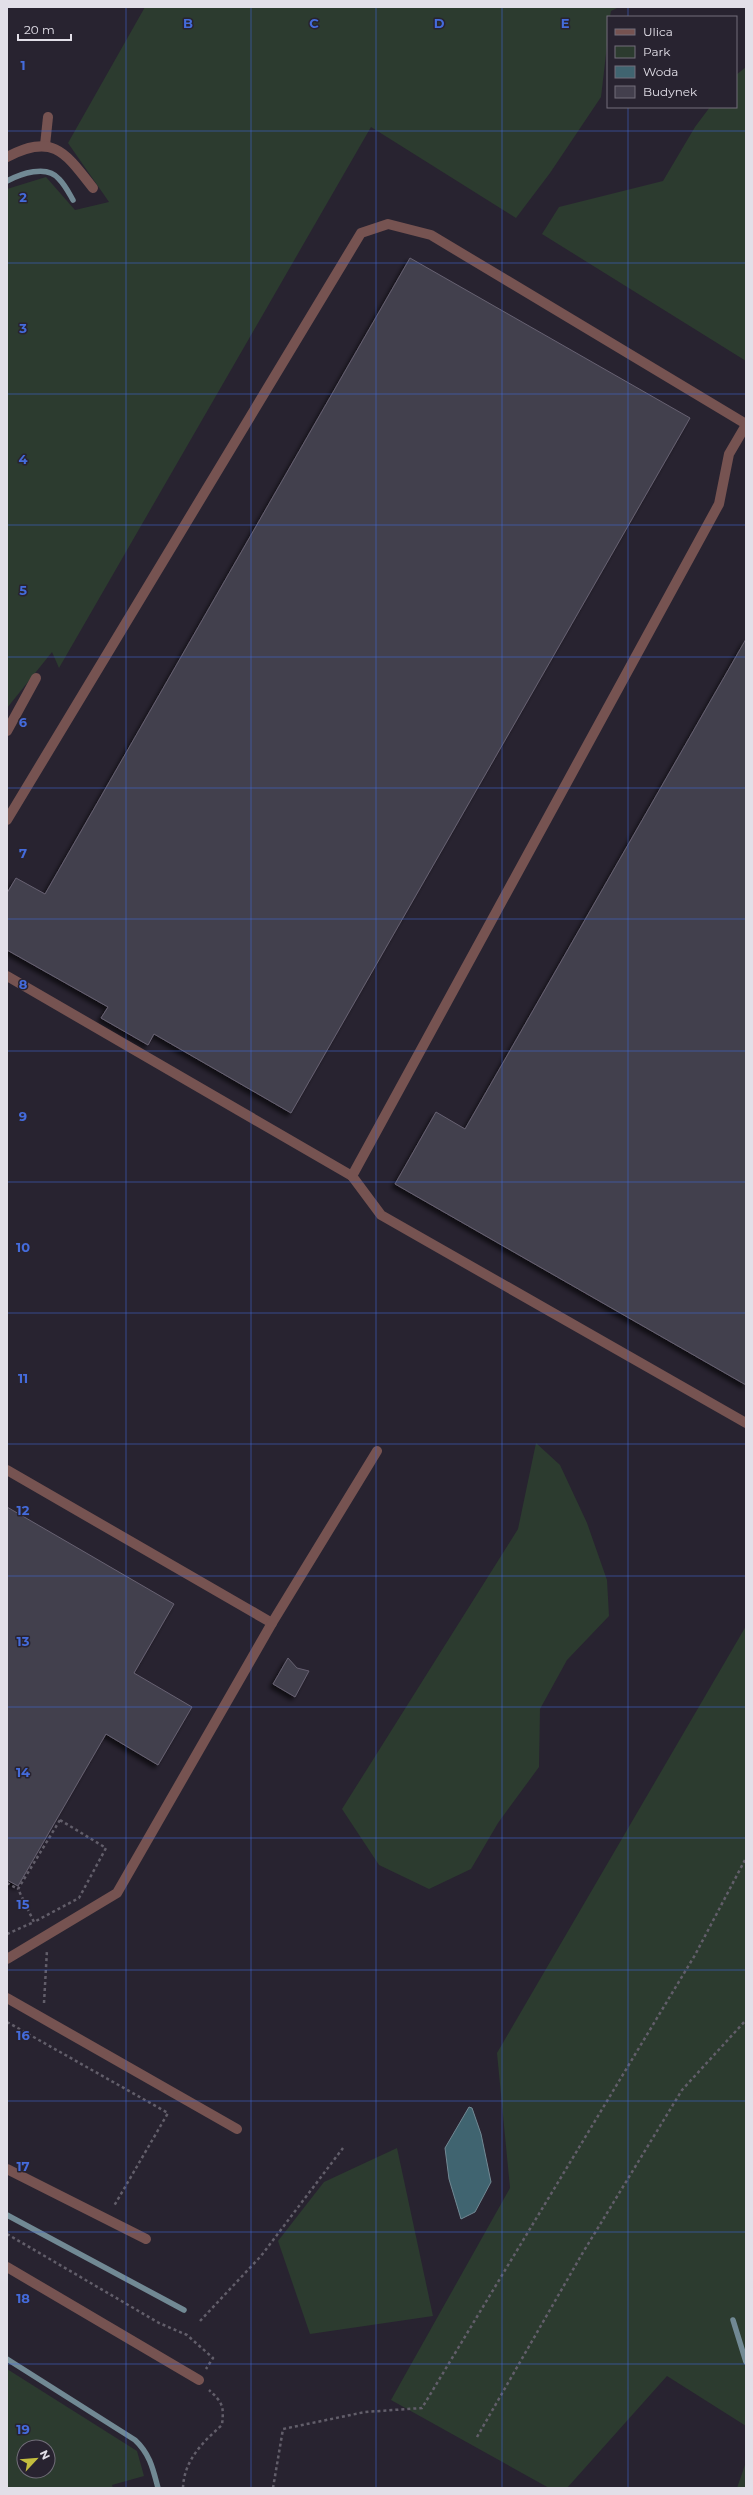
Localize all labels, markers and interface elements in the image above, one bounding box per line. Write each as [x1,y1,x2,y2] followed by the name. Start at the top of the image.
[183,15,193,31] text: B
[309,15,319,31] text: C
[434,15,445,31] text: D
[561,15,570,31] text: E
[18,16,71,42] scale bar
[607,16,737,108] legend
[24,22,55,37] text: 20 m
[643,24,673,39] text: Ulica
[643,44,671,59] text: Park
[20,57,26,73] text: 1
[643,64,678,79] text: Woda
[643,84,698,99] text: Budynek
[19,189,27,205] text: 2
[18,320,27,336] text: 3
[19,451,28,467] text: 4
[19,582,27,598] text: 5
[19,714,28,730] text: 6
[19,845,27,861] text: 7
[19,976,28,992] text: 8
[19,1108,27,1124] text: 9
[16,1239,30,1255] text: 10
[18,1370,28,1386] text: 11
[17,1502,30,1518] text: 12
[17,1633,30,1649] text: 13
[16,1764,30,1780] text: 14
[17,1896,30,1912] text: 15
[16,2027,30,2043] text: 16
[16,2158,30,2174] text: 17
[16,2290,30,2306] text: 18
[16,2421,30,2437] text: 19
[16,2439,56,2479] north arrow
[37,2448,53,2462] text: N

